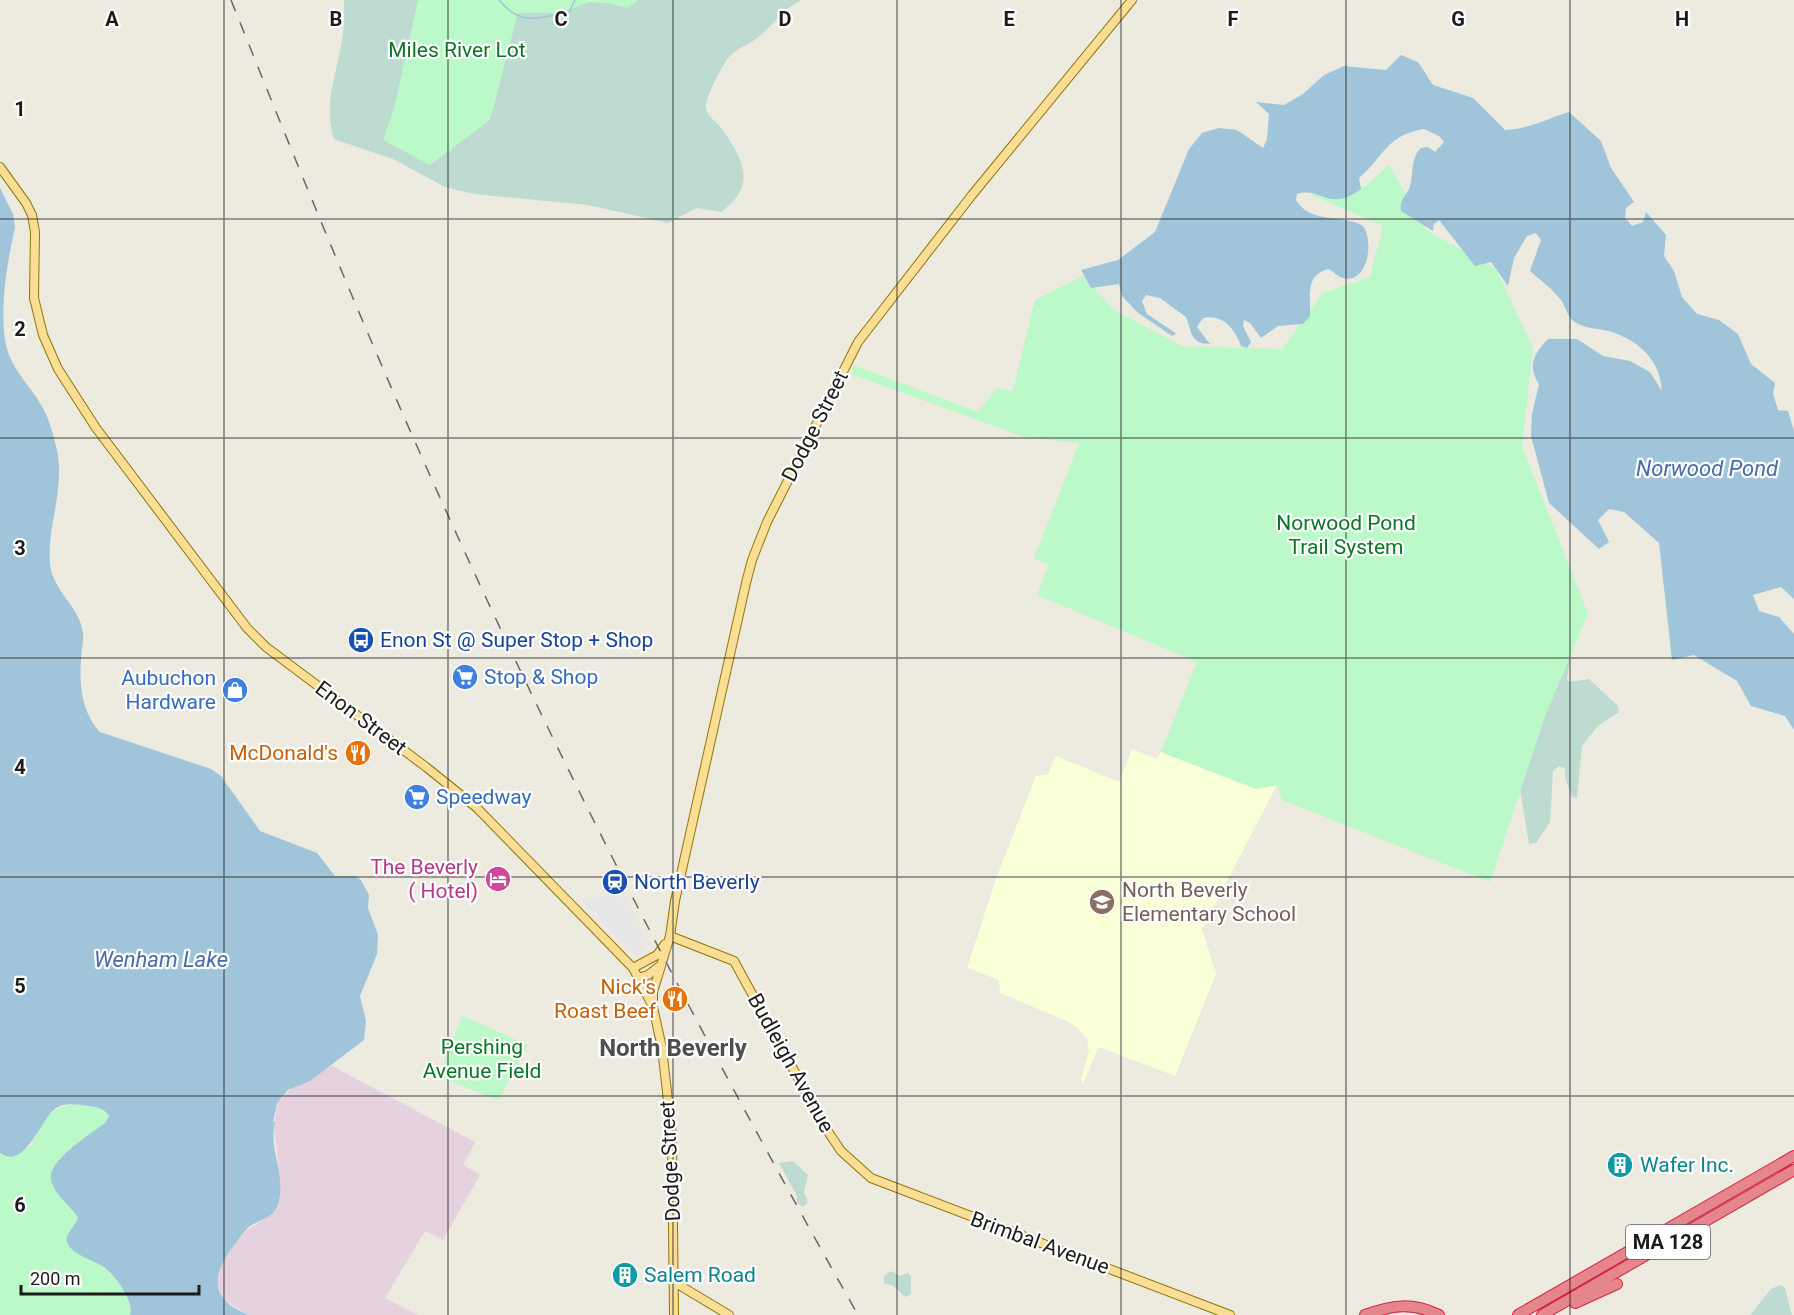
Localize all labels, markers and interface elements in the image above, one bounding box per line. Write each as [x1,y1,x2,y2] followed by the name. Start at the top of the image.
[105,7,119,31] text: A
[330,7,342,31] text: B
[554,7,568,31] text: C
[779,7,792,31] text: D
[1003,7,1015,31] text: E
[1228,7,1239,31] text: F
[1451,7,1465,31] text: G
[1675,7,1689,31] text: H
[388,38,526,62] park label: Miles River Lot
[14,97,26,121] text: 1
[14,317,26,341] text: 2
[777,366,853,485] street label: Dodge Street
[1636,456,1779,481] water label: Norwood Pond
[1276,511,1416,559] park label: Norwood Pond Trail System
[14,536,26,560] text: 3
[346,625,376,655] bus stop icon: Enon St @ Super Stop + Shop
[380,628,653,652] place label: Enon St @ Super Stop + Shop
[450,662,480,692] supermarket icon: Stop & Shop
[484,665,598,689] place label: Stop & Shop
[121,666,216,714] place label: Aubuchon Hardware
[220,675,250,705] shop icon: Aubuchon Hardware
[311,676,411,760] street label: Enon Street
[343,738,373,768] restaurant icon: McDonald's
[229,741,338,765] place label: McDonald's
[14,755,26,779] text: 4
[402,782,432,812] supermarket icon: Speedway
[436,785,531,809] place label: Speedway
[370,855,478,903] place label: The Beverly ( Hotel)
[483,864,513,894] hotel icon: The Beverly ( Hotel)
[600,867,630,897] station icon: North Beverly
[634,870,760,894] place label: North Beverly
[1122,878,1296,926] place label: North Beverly Elementary School
[1087,887,1117,917] school or university icon: North Beverly Elementary School
[94,947,228,972] water label: Wenham Lake
[14,974,26,998] text: 5
[554,975,657,1023] place label: Nick's Roast Beef
[660,984,690,1014] restaurant icon: Nick's Roast Beef
[743,989,839,1137] street label: Budleigh Avenue
[599,1034,748,1062] district label: North Beverly
[423,1035,541,1083] park label: Pershing Avenue Field
[655,1100,685,1222] street label: Dodge Street
[1605,1150,1635,1180] building icon: Wafer Inc.
[1640,1153,1734,1177] place label: Wafer Inc.
[14,1193,26,1217] text: 6
[967,1207,1113,1279] street label: Brimbal Avenue
[1626,1225,1710,1259] road number: MA 128
[21,1258,200,1296] scale bar
[610,1260,640,1290] building icon: Salem Road
[644,1263,756,1287] place label: Salem Road
[30,1268,81,1289] text: 200 m

